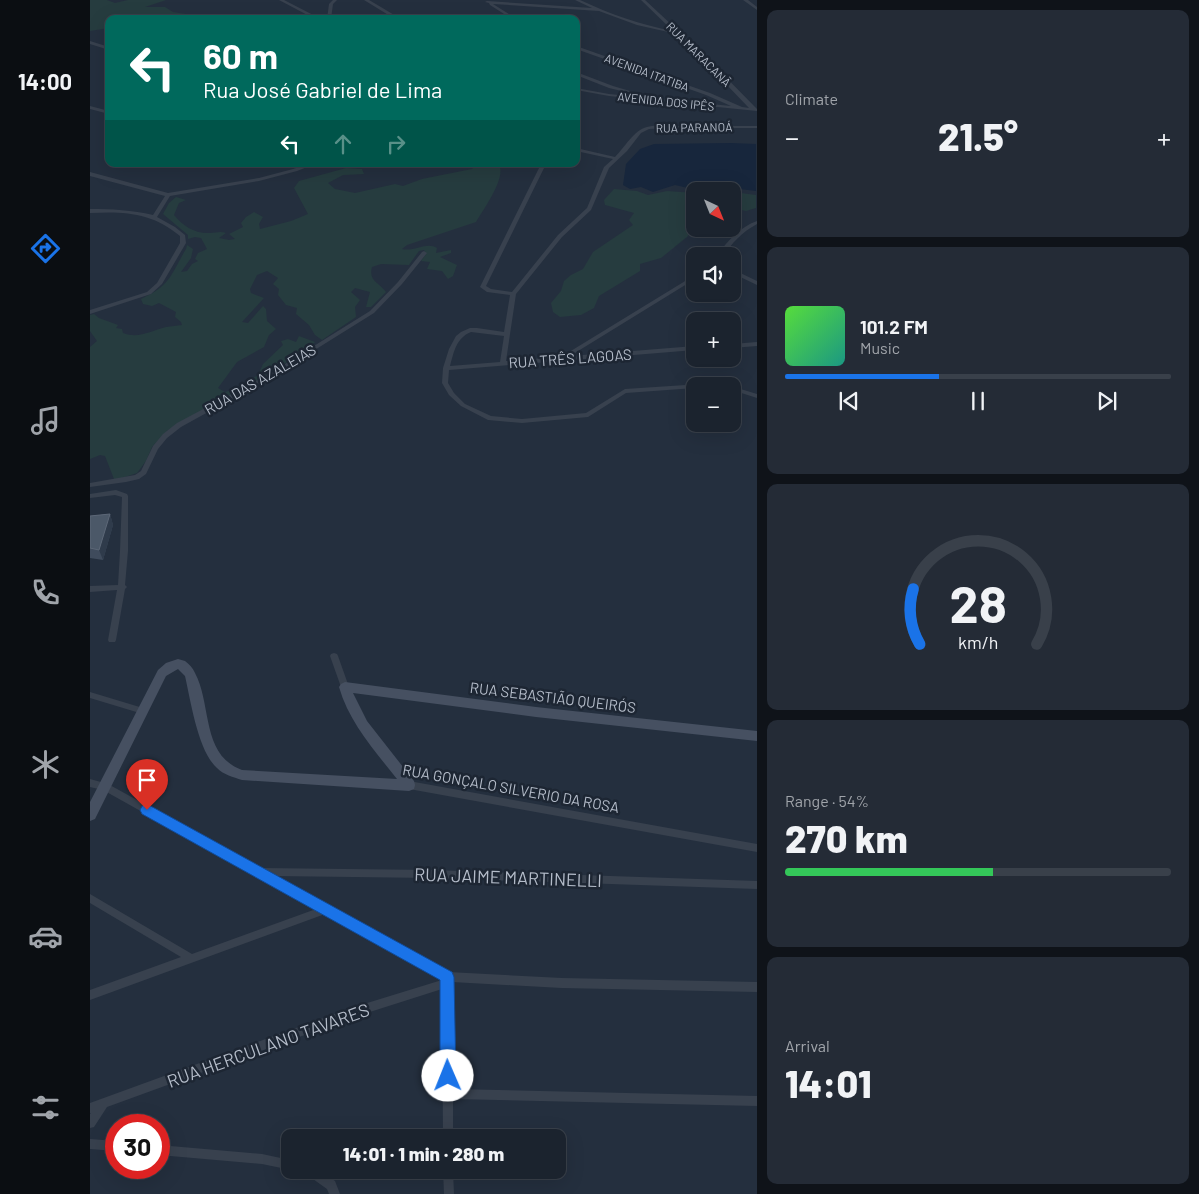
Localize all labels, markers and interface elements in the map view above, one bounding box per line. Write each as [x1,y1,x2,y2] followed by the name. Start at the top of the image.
[664,19,734,89] street label: RUA MARACANÃ
[203,34,278,76] text: 60 m
[120,35,185,100] icon: left
[603,50,691,94] street label: AVENIDA ITATIBA
[18,68,72,94] text: 14:00
[203,76,442,102] text: Rua José Gabriel de Lima
[617,89,715,113] street label: AVENIDA DOS IPÊS
[785,89,838,108] text: Climate
[938,113,1018,159] text: 21.5°
[656,119,732,135] street label: RUA PARANOÁ
[785,120,799,154] text: −
[1157,120,1171,154] text: +
[276,130,304,158] icon: left
[329,130,357,158] icon: ahead
[382,130,410,158] icon: right
[686,182,741,238] north arrow
[686,182,741,432] map controls
[28,231,63,266] icon: directions
[686,247,741,302] button: sound
[686,312,741,367] button: +
[860,315,928,338] text: 101.2 FM
[860,338,900,357] text: Music
[201,340,319,418] street label: RUA DAS AZALEIAS
[508,345,632,371] street label: RUA TRÊS LAGOAS
[686,377,741,432] button: −
[835,387,863,415] icon: previous
[964,387,992,415] icon: pause
[1093,387,1121,415] icon: next
[28,403,63,438] icon: music
[949,571,1007,633] text: 28
[28,575,63,610] icon: phone
[958,631,998,653] text: km/h
[469,678,637,716] street label: RUA SEBASTIÃO QUEIRÓS
[28,747,63,782] icon: climate
[126,759,168,810] pin
[401,760,621,816] street label: RUA GONÇALO SILVERIO DA ROSA
[133,766,161,794] icon: arrive
[785,791,869,810] text: Range · 54%
[785,815,908,861] text: 270 km
[414,863,602,891] street label: RUA JAIME MARTINELLI
[28,919,63,954] icon: car
[164,998,372,1092] street label: RUA HERCULANO TAVARES
[785,1036,830,1055] text: Arrival
[421,1049,473,1101] position arrow
[785,1060,871,1106] text: 14:01
[28,1090,63,1125] icon: filters
[105,1114,170,1179] speed limit sign: 30
[343,1142,504,1165] text: 14:01 · 1 min · 280 m

